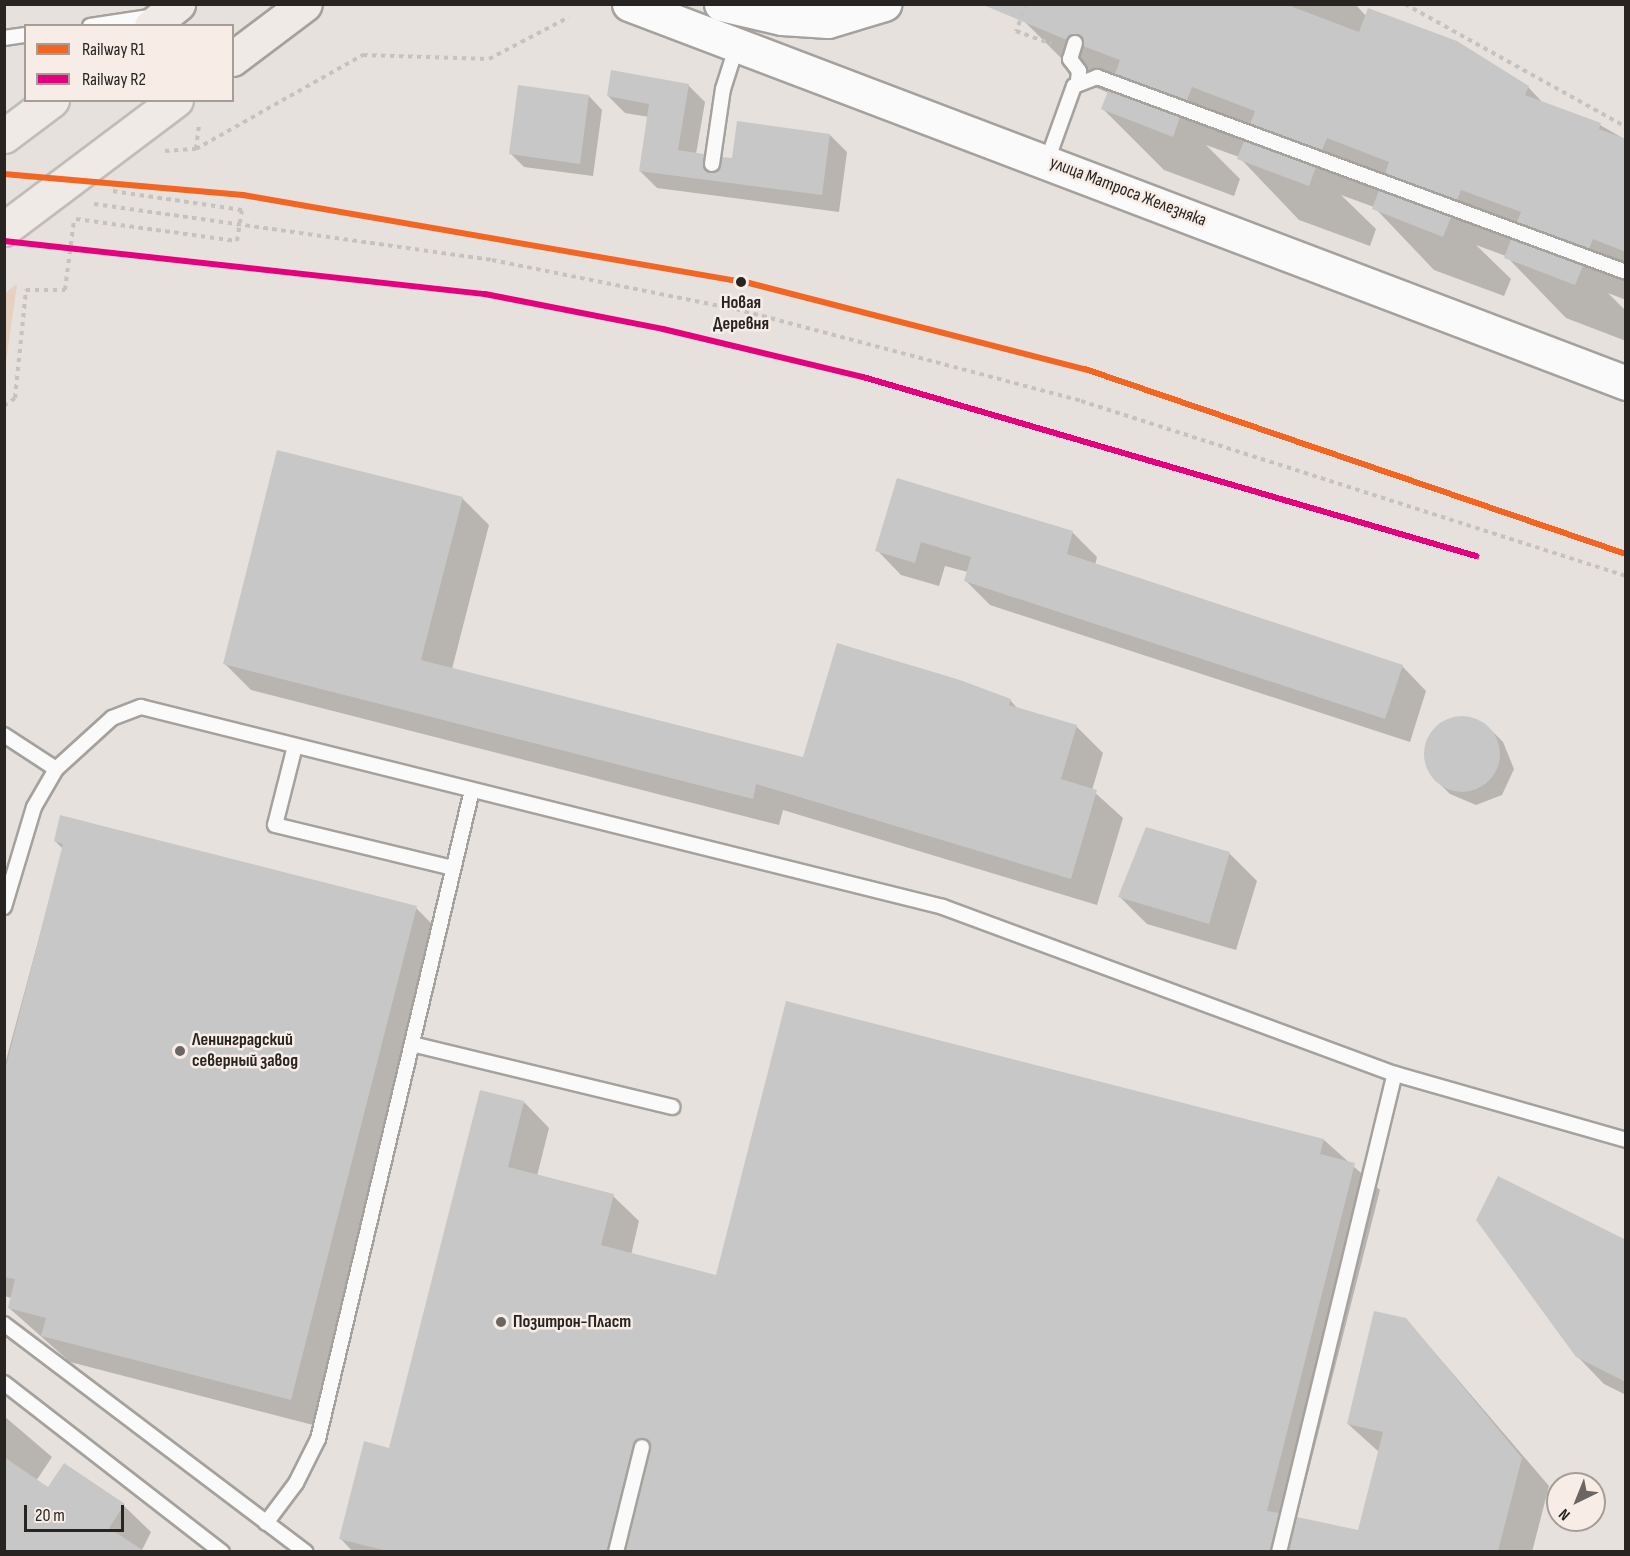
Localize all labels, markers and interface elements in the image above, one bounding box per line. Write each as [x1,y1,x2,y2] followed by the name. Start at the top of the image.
[24,24,234,102] legend
[82,39,145,60] text: Railway R1
[82,69,146,90] text: Railway R2
[1047,152,1209,232] street label: улица Матроса Железняка
[732,273,750,291] marker: Новая Деревня
[713,293,769,336] place label: Новая Деревня
[192,1030,298,1072] place label: Ленинградский северный завод
[173,1044,187,1058] marker: Ленинградский северный завод
[513,1311,631,1333] place label: Позитрон-Пласт
[494,1315,508,1329] marker: Позитрон-Пласт
[1546,1472,1606,1532] north arrow
[27,1493,128,1531] scale bar
[1555,1504,1574,1524] text: N
[35,1505,65,1526] text: 20 m

